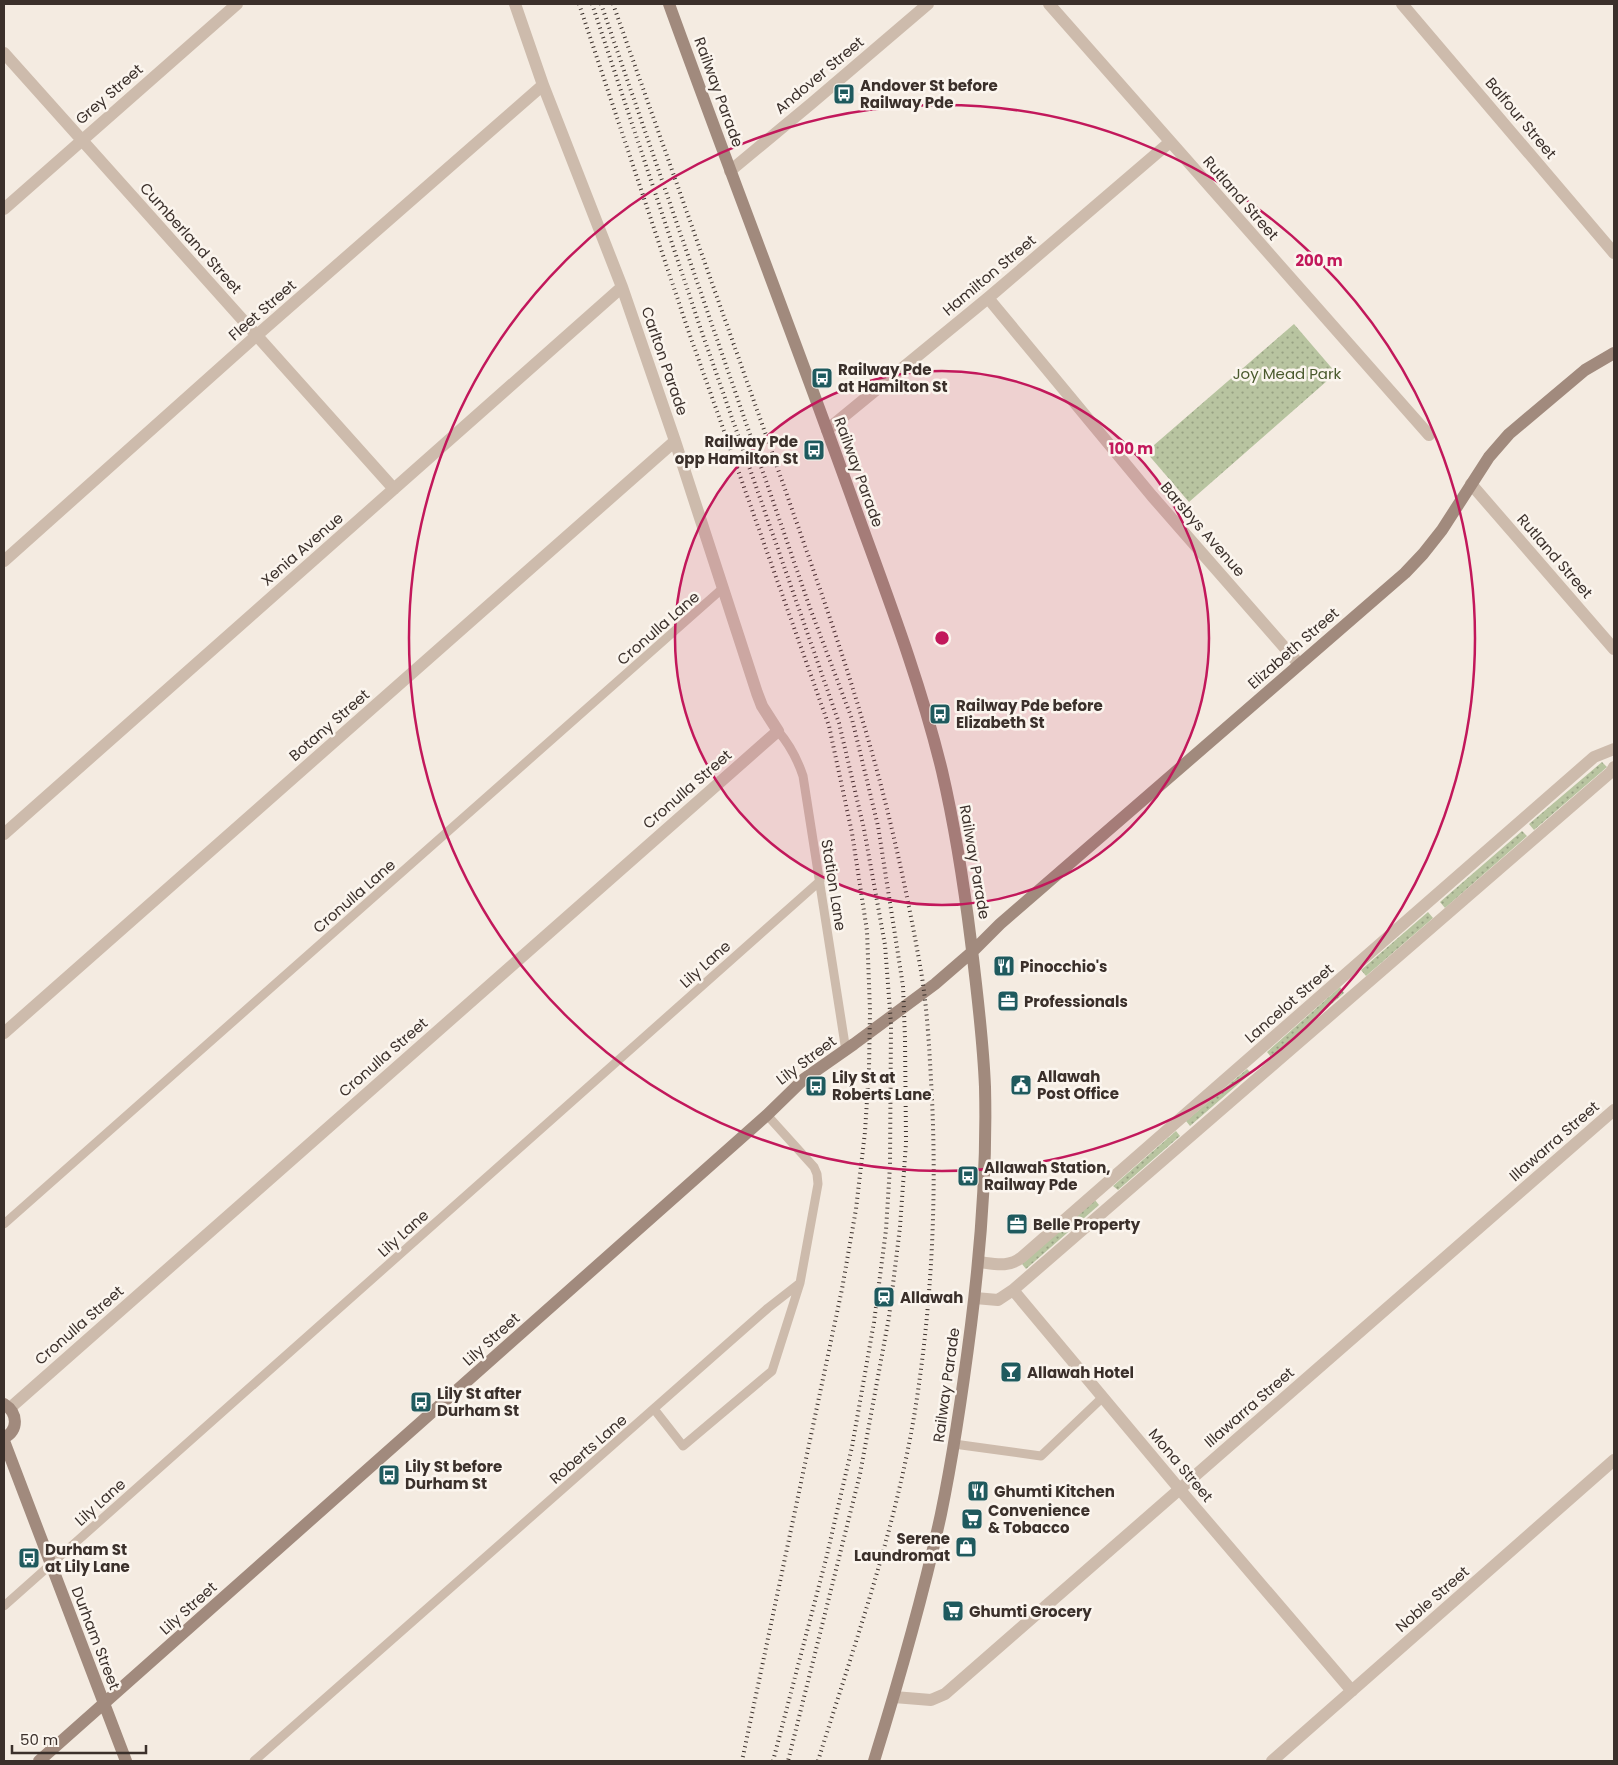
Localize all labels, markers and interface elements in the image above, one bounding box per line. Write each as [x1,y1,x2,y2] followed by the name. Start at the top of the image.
[770,31,868,119] street label: Andover Street
[689,34,749,150] street label: Railway Parade
[71,59,147,129] street label: Grey Street
[1481,73,1561,163] street label: Balfour Street
[860,75,998,113] place label: Andover St before Railway Pde
[832,82,856,106] bus stop icon: Andover St before Railway Pde
[1198,151,1284,245] street label: Rutland Street
[135,178,247,298] street label: Cumberland Street
[938,230,1040,320] street label: Hamilton Street
[1295,250,1343,271] text: 200 m
[224,275,300,345] street label: Fleet Street
[637,304,693,418] street label: Carlton Parade
[838,359,948,397] place label: Railway Pde at Hamilton St
[1233,363,1342,384] park label: Joy Mead Park
[810,366,834,390] bus stop icon: Railway Pde at Hamilton St
[829,414,889,530] street label: Railway Parade
[675,431,798,469] place label: Railway Pde opp Hamilton St
[802,438,826,462] bus stop icon: Railway Pde opp Hamilton St
[1109,438,1153,459] text: 100 m
[1156,477,1250,581] street label: Barsbys Avenue
[256,507,348,591] street label: Xenia Avenue
[1512,509,1598,603] street label: Rutland Street
[612,586,704,670] street label: Cronulla Lane
[1243,603,1343,693] street label: Elizabeth Street
[933,629,951,647] centre of rings
[284,684,374,766] street label: Botany Street
[956,695,1103,733] place label: Railway Pde before Elizabeth St
[928,702,952,726] bus stop icon: Railway Pde before Elizabeth St
[638,745,736,833] street label: Cronulla Street
[955,803,995,921] street label: Railway Parade
[816,838,852,932] street label: Station Lane
[308,854,400,938] street label: Cronulla Lane
[675,936,735,992] street label: Lily Lane
[992,954,1016,978] restaurant icon: Pinocchio's
[1020,956,1107,977] place label: Pinocchio's
[1240,959,1338,1047] street label: Lancelot Street
[996,989,1020,1013] office icon: Professionals
[1024,991,1128,1012] place label: Professionals
[334,1013,432,1101] street label: Cronulla Street
[772,1030,840,1090] street label: Lily Street
[1037,1066,1119,1104] place label: Allawah Post Office
[832,1067,932,1105] place label: Lily St at Roberts Lane
[1009,1073,1033,1097] public building icon: Allawah Post Office
[804,1074,828,1098] bus stop icon: Lily St at Roberts Lane
[1505,1096,1603,1186] street label: Illawarra Street
[984,1157,1111,1195] place label: Allawah Station, Railway Pde
[956,1164,980,1188] bus stop icon: Allawah Station, Railway Pde
[373,1205,433,1261] street label: Lily Lane
[1005,1212,1029,1236] office icon: Belle Property
[1033,1214,1141,1235] place label: Belle Property
[30,1281,128,1369] street label: Cronulla Street
[872,1285,896,1309] station icon: Allawah
[900,1287,963,1308] place label: Allawah
[458,1308,524,1370] street label: Lily Street
[928,1326,964,1444] street label: Railway Parade
[999,1360,1023,1384] bar icon: Allawah Hotel
[1027,1362,1134,1383] place label: Allawah Hotel
[1200,1362,1298,1452] street label: Illawarra Street
[437,1383,522,1421] place label: Lily St after Durham St
[409,1390,433,1414] bus stop icon: Lily St after Durham St
[545,1409,631,1489] street label: Roberts Lane
[1144,1424,1218,1506] street label: Mona Street
[405,1456,502,1494] place label: Lily St before Durham St
[377,1463,401,1487] bus stop icon: Lily St before Durham St
[70,1474,130,1530] street label: Lily Lane
[966,1479,990,1503] restaurant icon: Ghumti Kitchen
[994,1481,1115,1502] place label: Ghumti Kitchen
[988,1500,1090,1538] place label: Convenience & Tobacco
[960,1507,984,1531] supermarket icon: Convenience & Tobacco
[854,1528,950,1566] place label: Serene Laundromat
[954,1535,978,1559] shop icon: Serene Laundromat
[45,1539,130,1577] place label: Durham St at Lily Lane
[17,1546,41,1570] bus stop icon: Durham St at Lily Lane
[1391,1561,1473,1637] street label: Noble Street
[155,1577,221,1639] street label: Lily Street
[67,1583,125,1693] street label: Durham Street
[941,1599,965,1623] supermarket icon: Ghumti Grocery
[969,1601,1092,1622] place label: Ghumti Grocery
[12,1722,146,1754] scale bar
[20,1729,58,1750] text: 50 m

